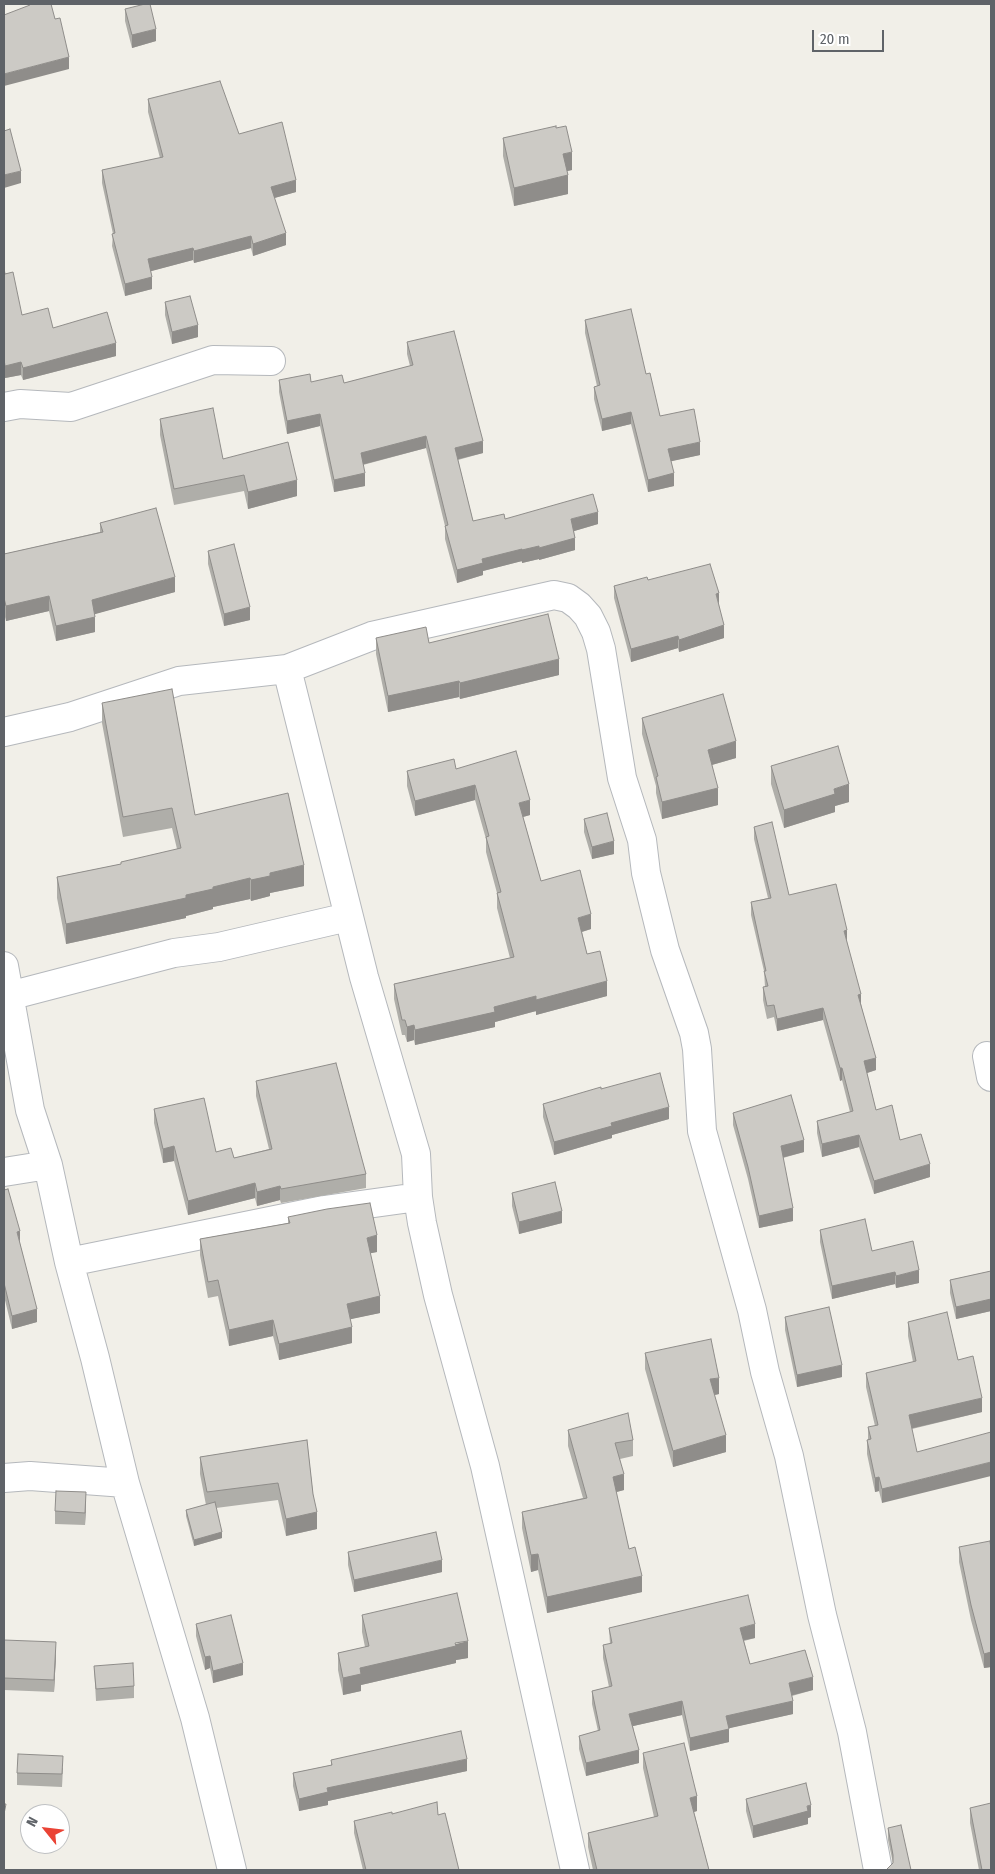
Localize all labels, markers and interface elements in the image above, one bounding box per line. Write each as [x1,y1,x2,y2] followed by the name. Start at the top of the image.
[815,20,888,52] scale bar
[820,30,850,48] text: 20 m
[20,1804,70,1854] north arrow
[23,1814,42,1830] text: N

